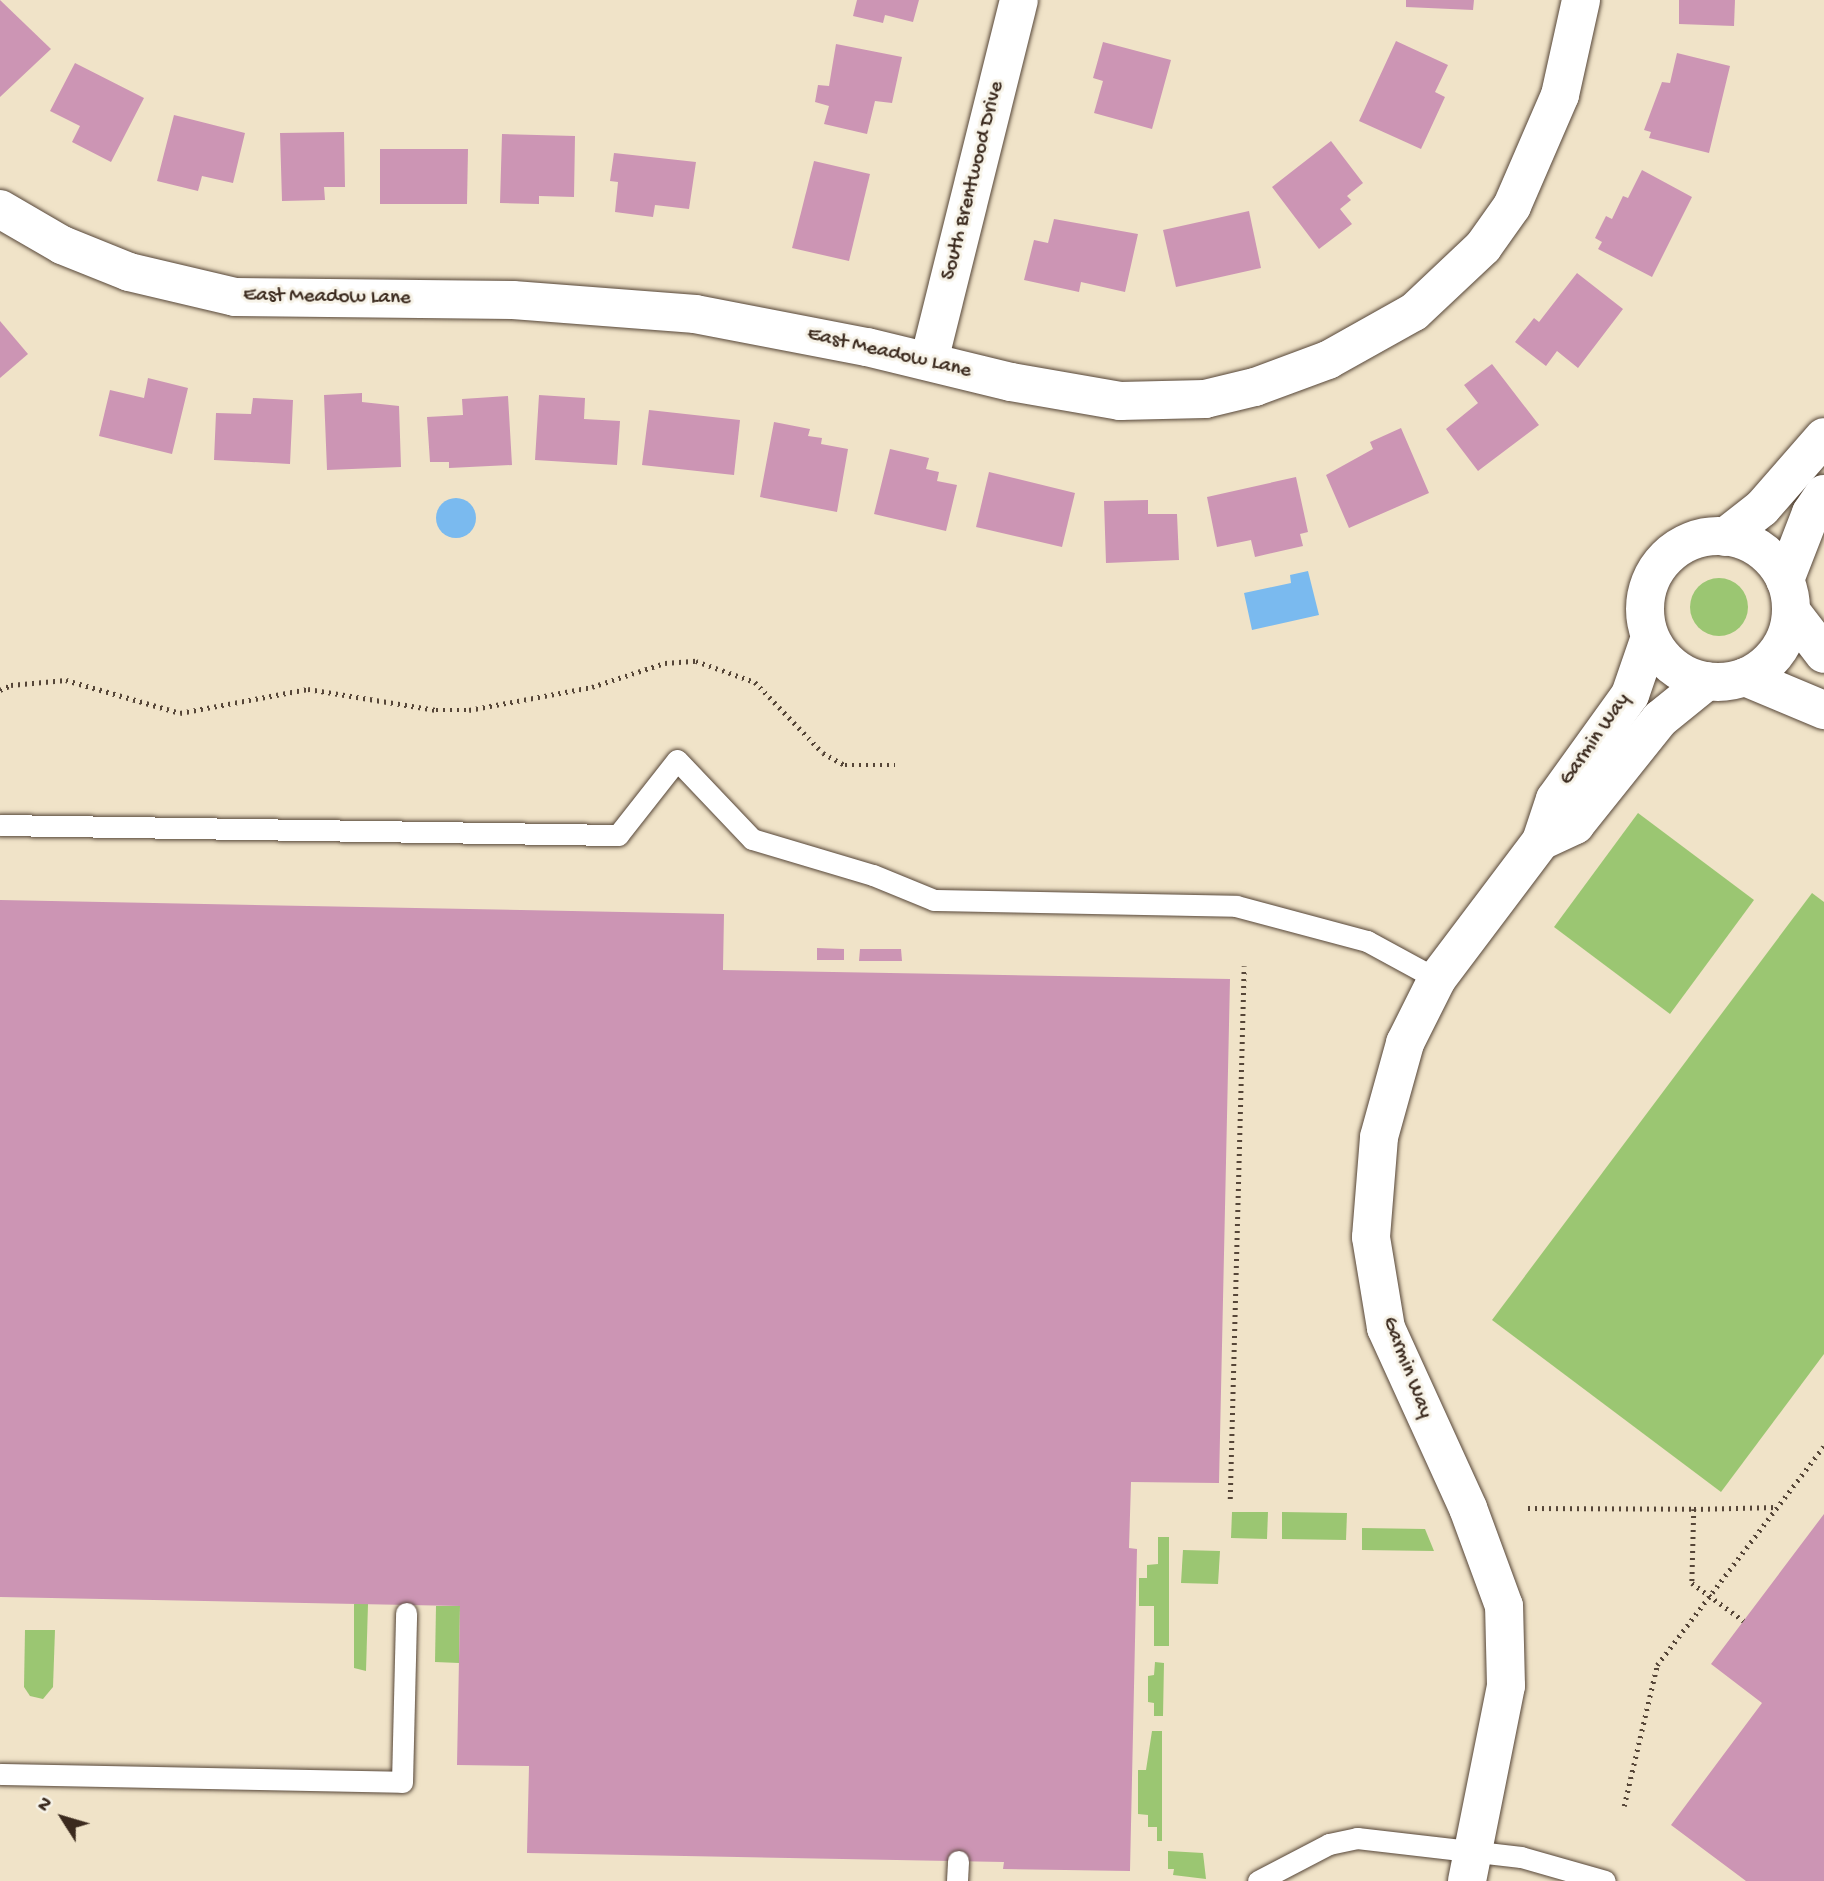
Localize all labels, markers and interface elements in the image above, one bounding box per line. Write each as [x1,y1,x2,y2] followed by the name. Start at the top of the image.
[937,79,1011,283] street label: South Brentwood Drive
[243,284,411,312] street label: East Meadow Lane
[804,323,974,385] street label: East Meadow Lane
[1555,689,1637,791] street label: Garmin Way
[1375,1314,1437,1422] street label: Garmin Way
[28,1783,98,1853] north arrow
[33,1793,59,1817] text: N

